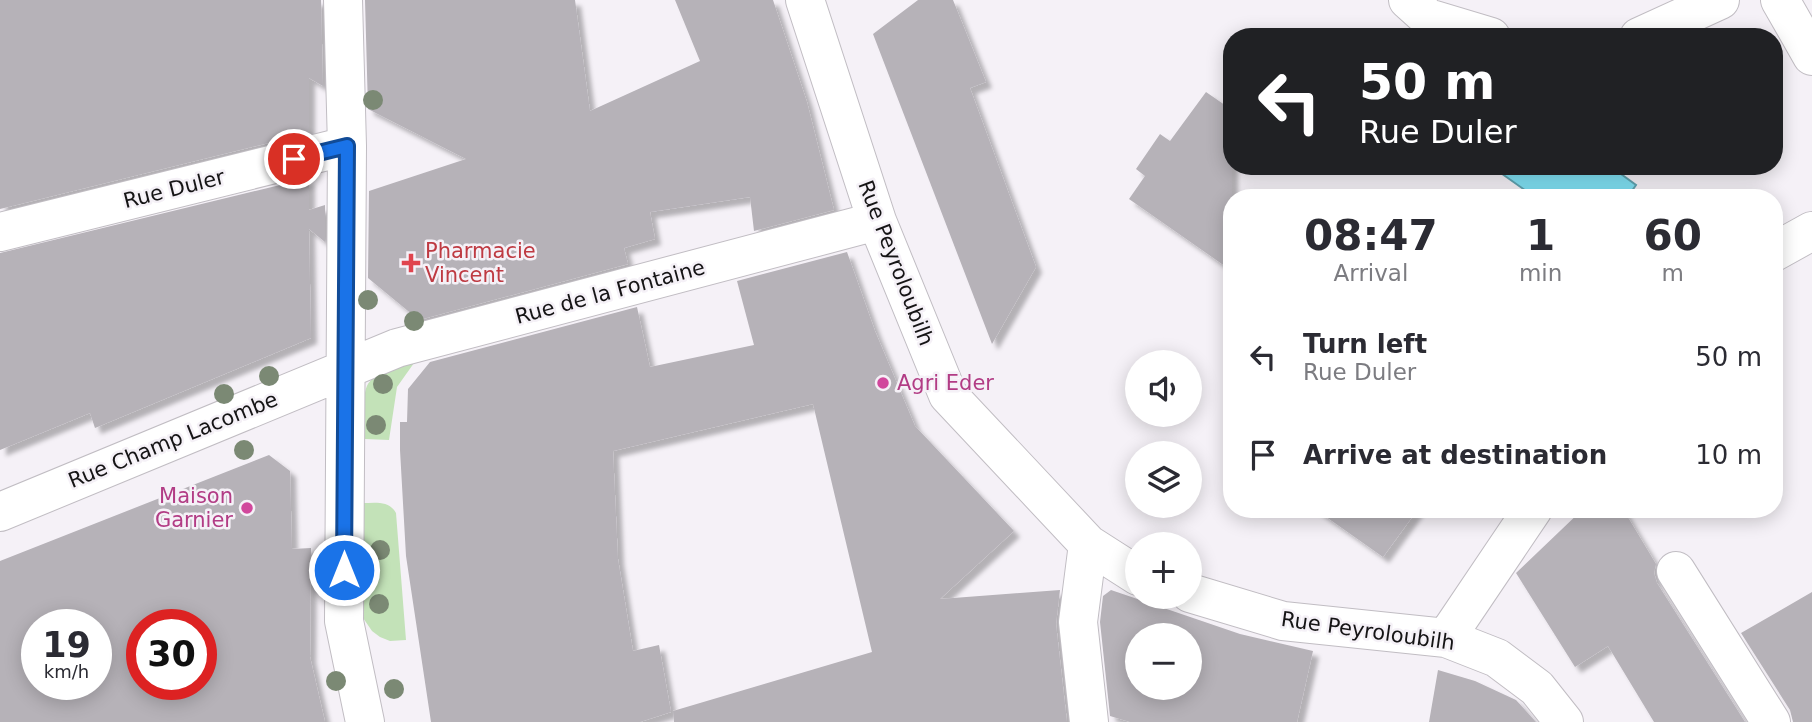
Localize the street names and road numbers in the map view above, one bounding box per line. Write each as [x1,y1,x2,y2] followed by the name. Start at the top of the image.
[121,165,227,213] street label: Rue Duler
[853,177,939,349] street label: Rue Peyroloubilh
[512,255,708,329] street label: Rue de la Fontaine
[65,387,281,493] street label: Rue Champ Lacombe
[1280,607,1456,655] street label: Rue Peyroloubilh

